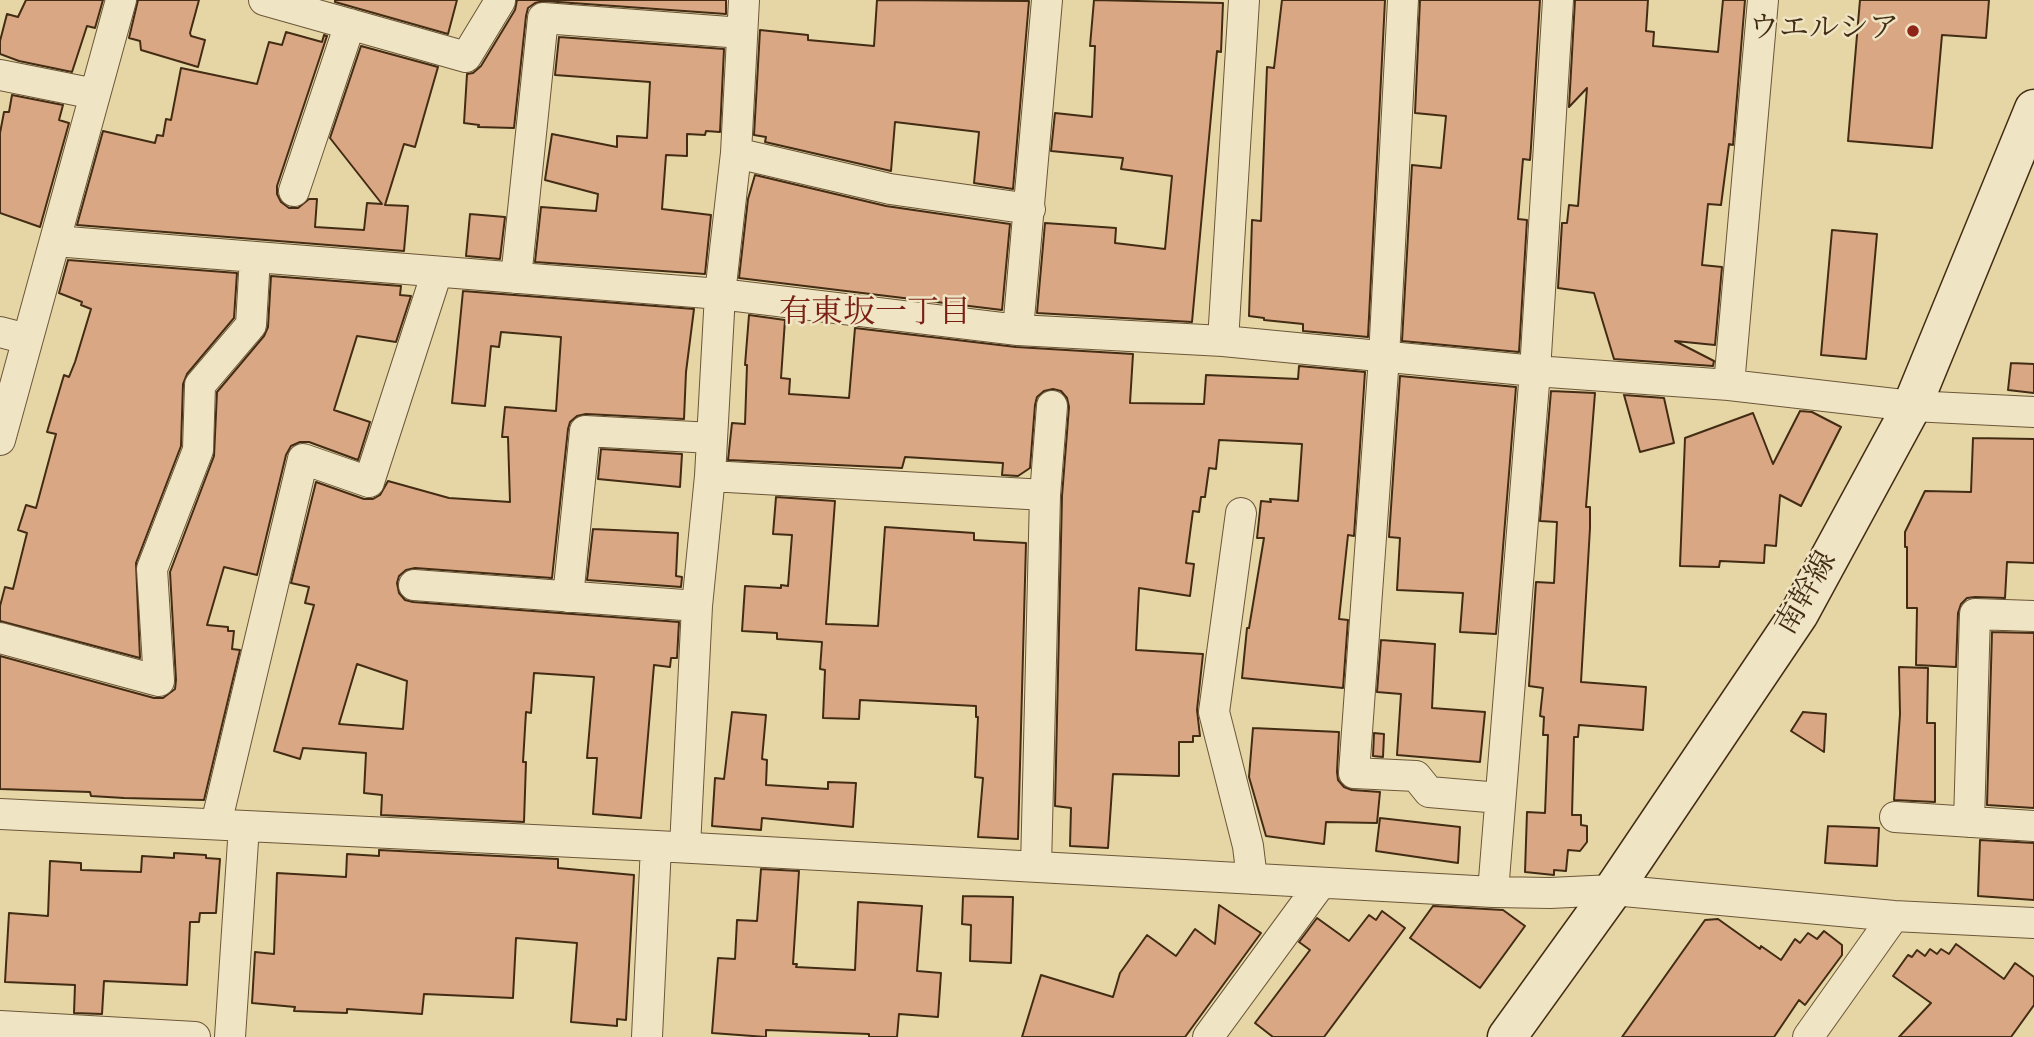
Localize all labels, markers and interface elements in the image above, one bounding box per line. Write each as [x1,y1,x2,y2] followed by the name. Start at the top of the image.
[1749,13,1899,49] place label: ウエルシア
[1905,23,1921,39] marker: ウエルシア
[779,296,971,334] district label: 有東坂一丁目
[1770,546,1846,642] street label: 南幹線

